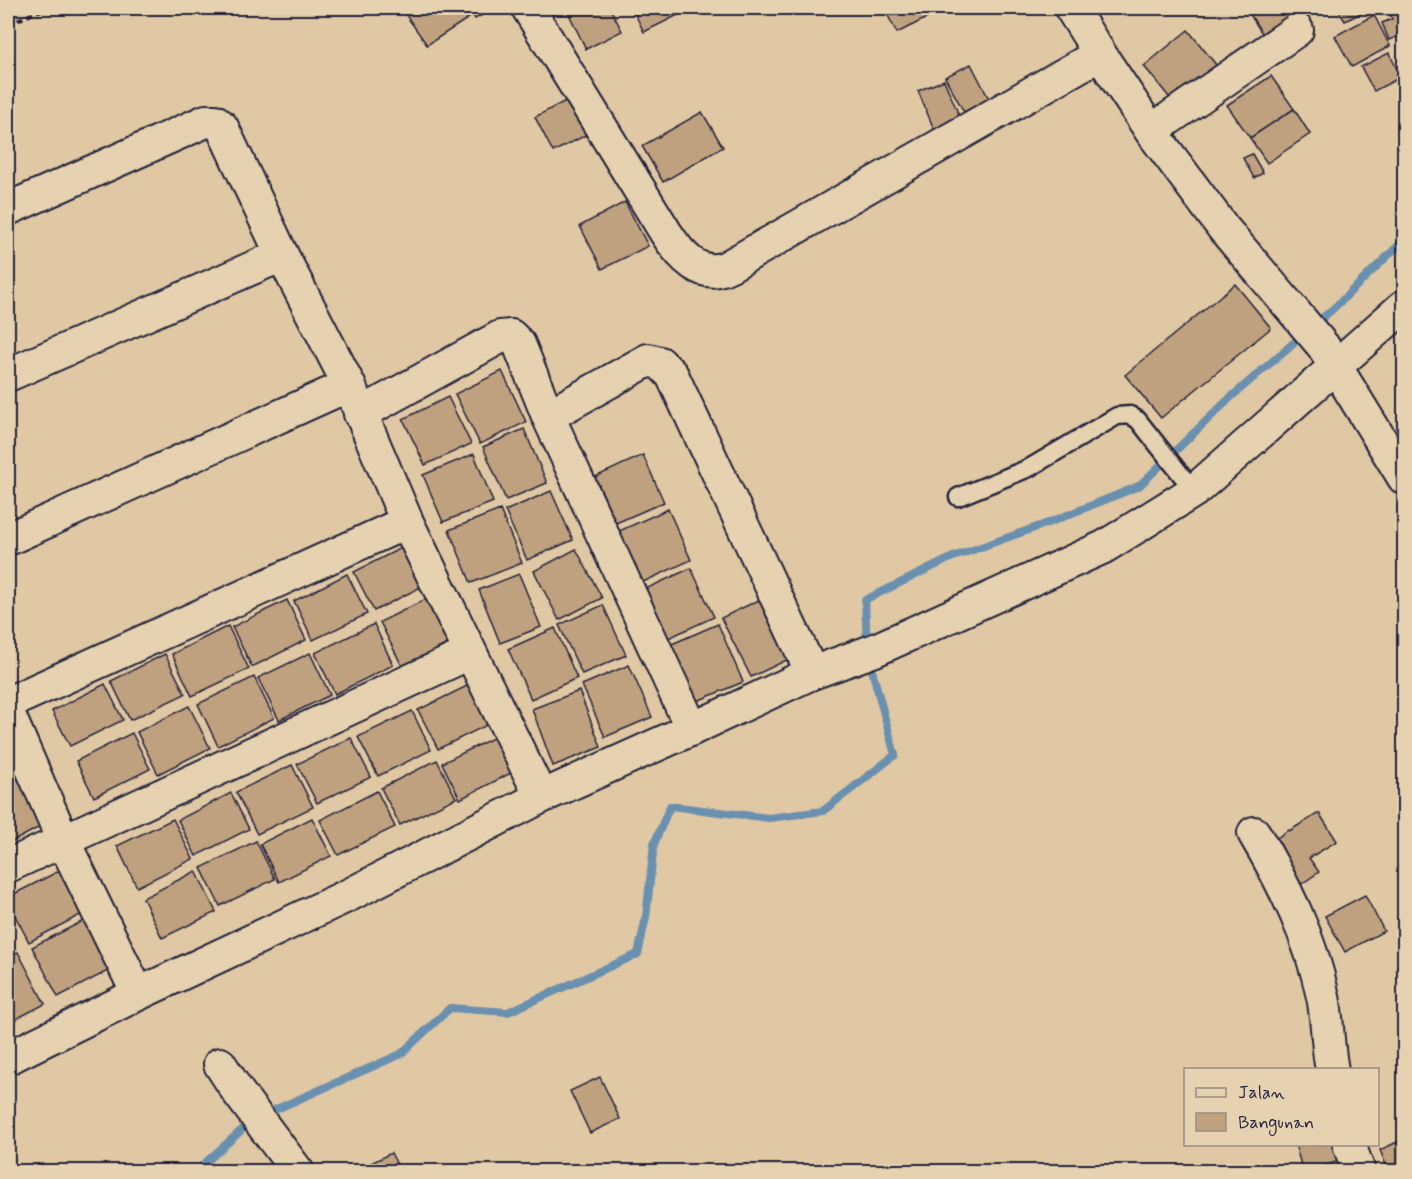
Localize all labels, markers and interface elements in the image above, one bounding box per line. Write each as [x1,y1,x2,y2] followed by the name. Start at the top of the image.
[1184,1068,1379,1146] legend
[1238,1081,1285,1105] text: Jalan
[1238,1111,1314,1136] text: Bangunan

